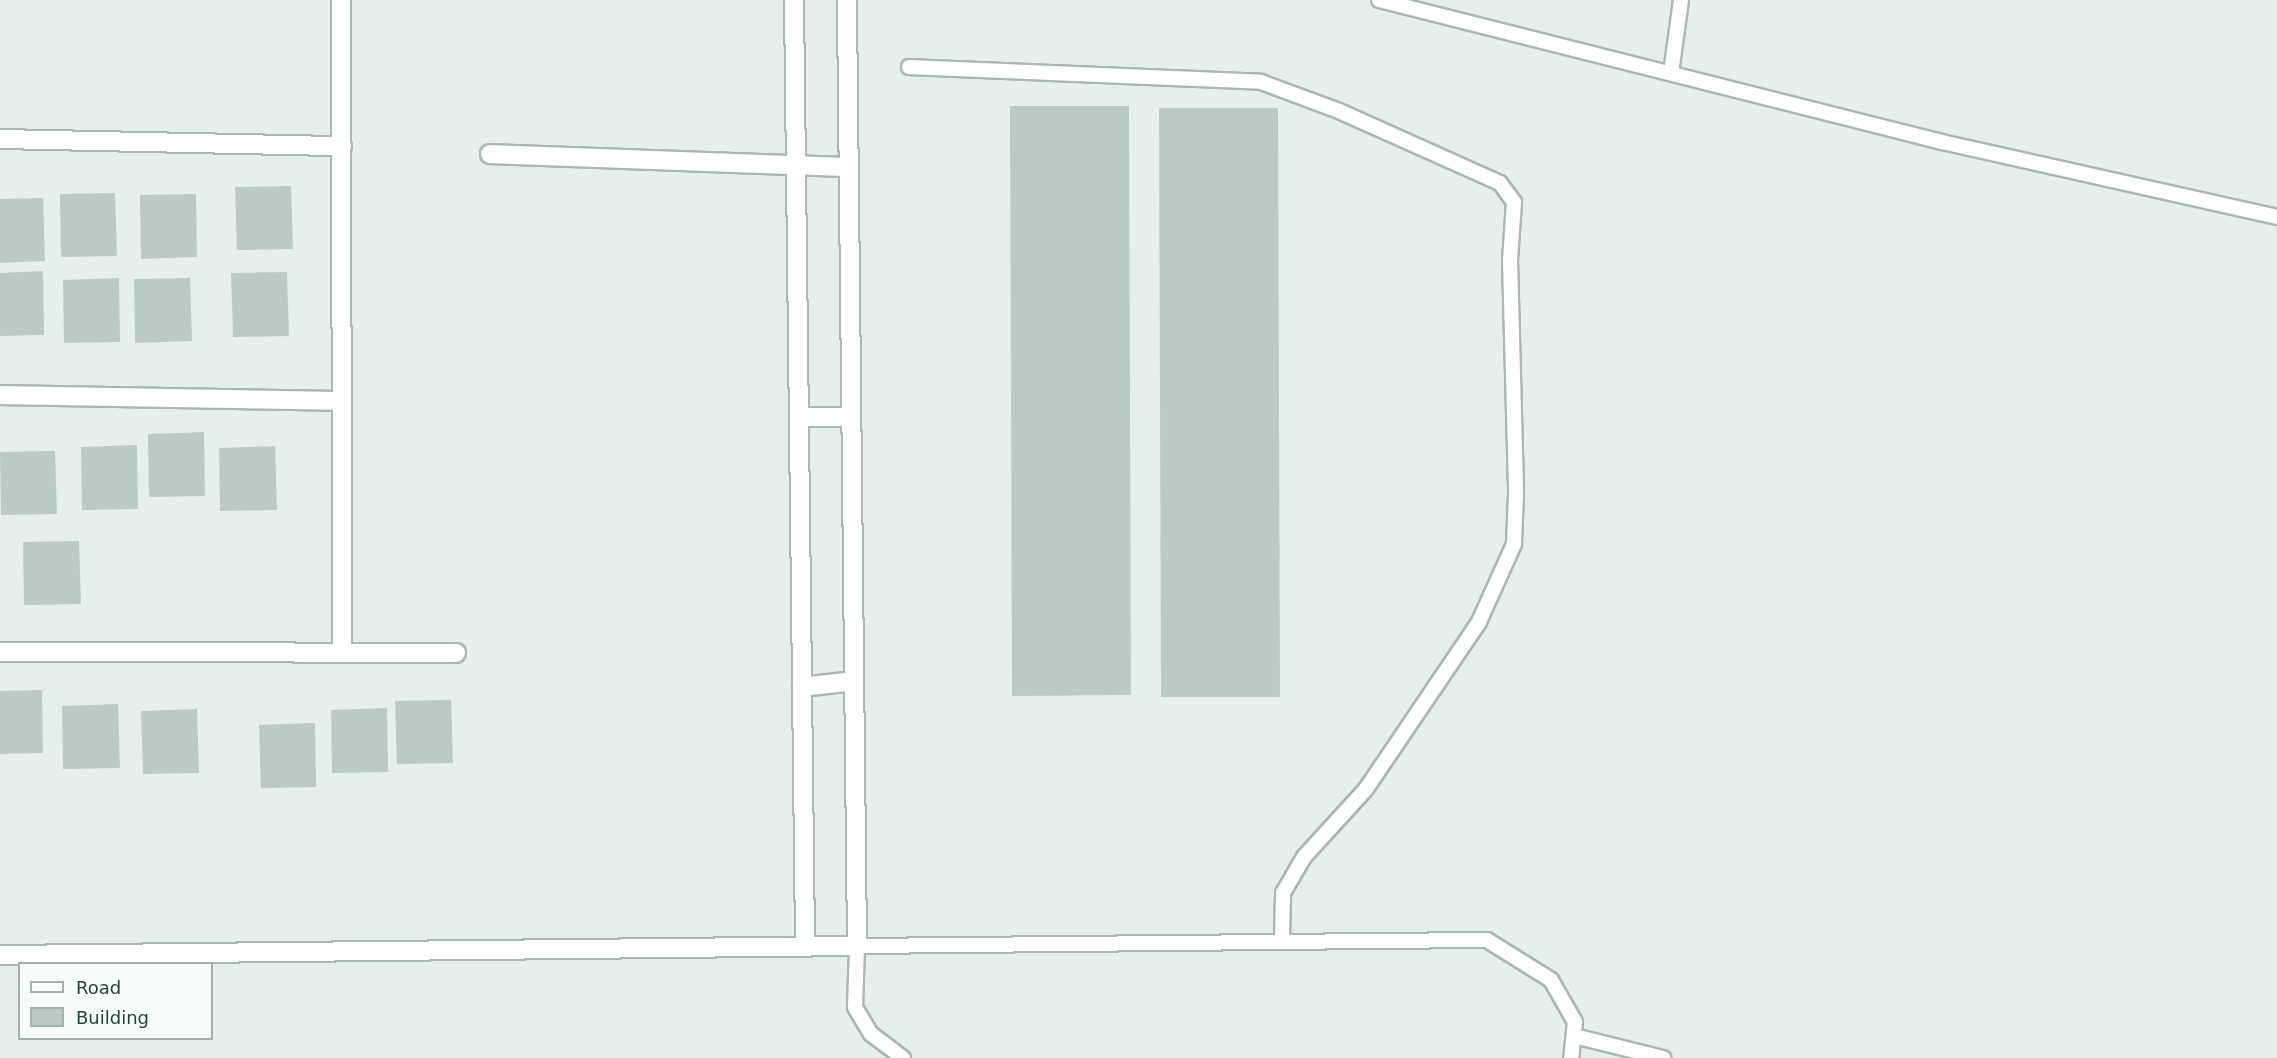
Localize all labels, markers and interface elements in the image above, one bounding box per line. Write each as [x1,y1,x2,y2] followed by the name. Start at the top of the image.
[18,962,213,1040] legend
[76,977,121,998] text: Road
[76,1007,149,1028] text: Building

